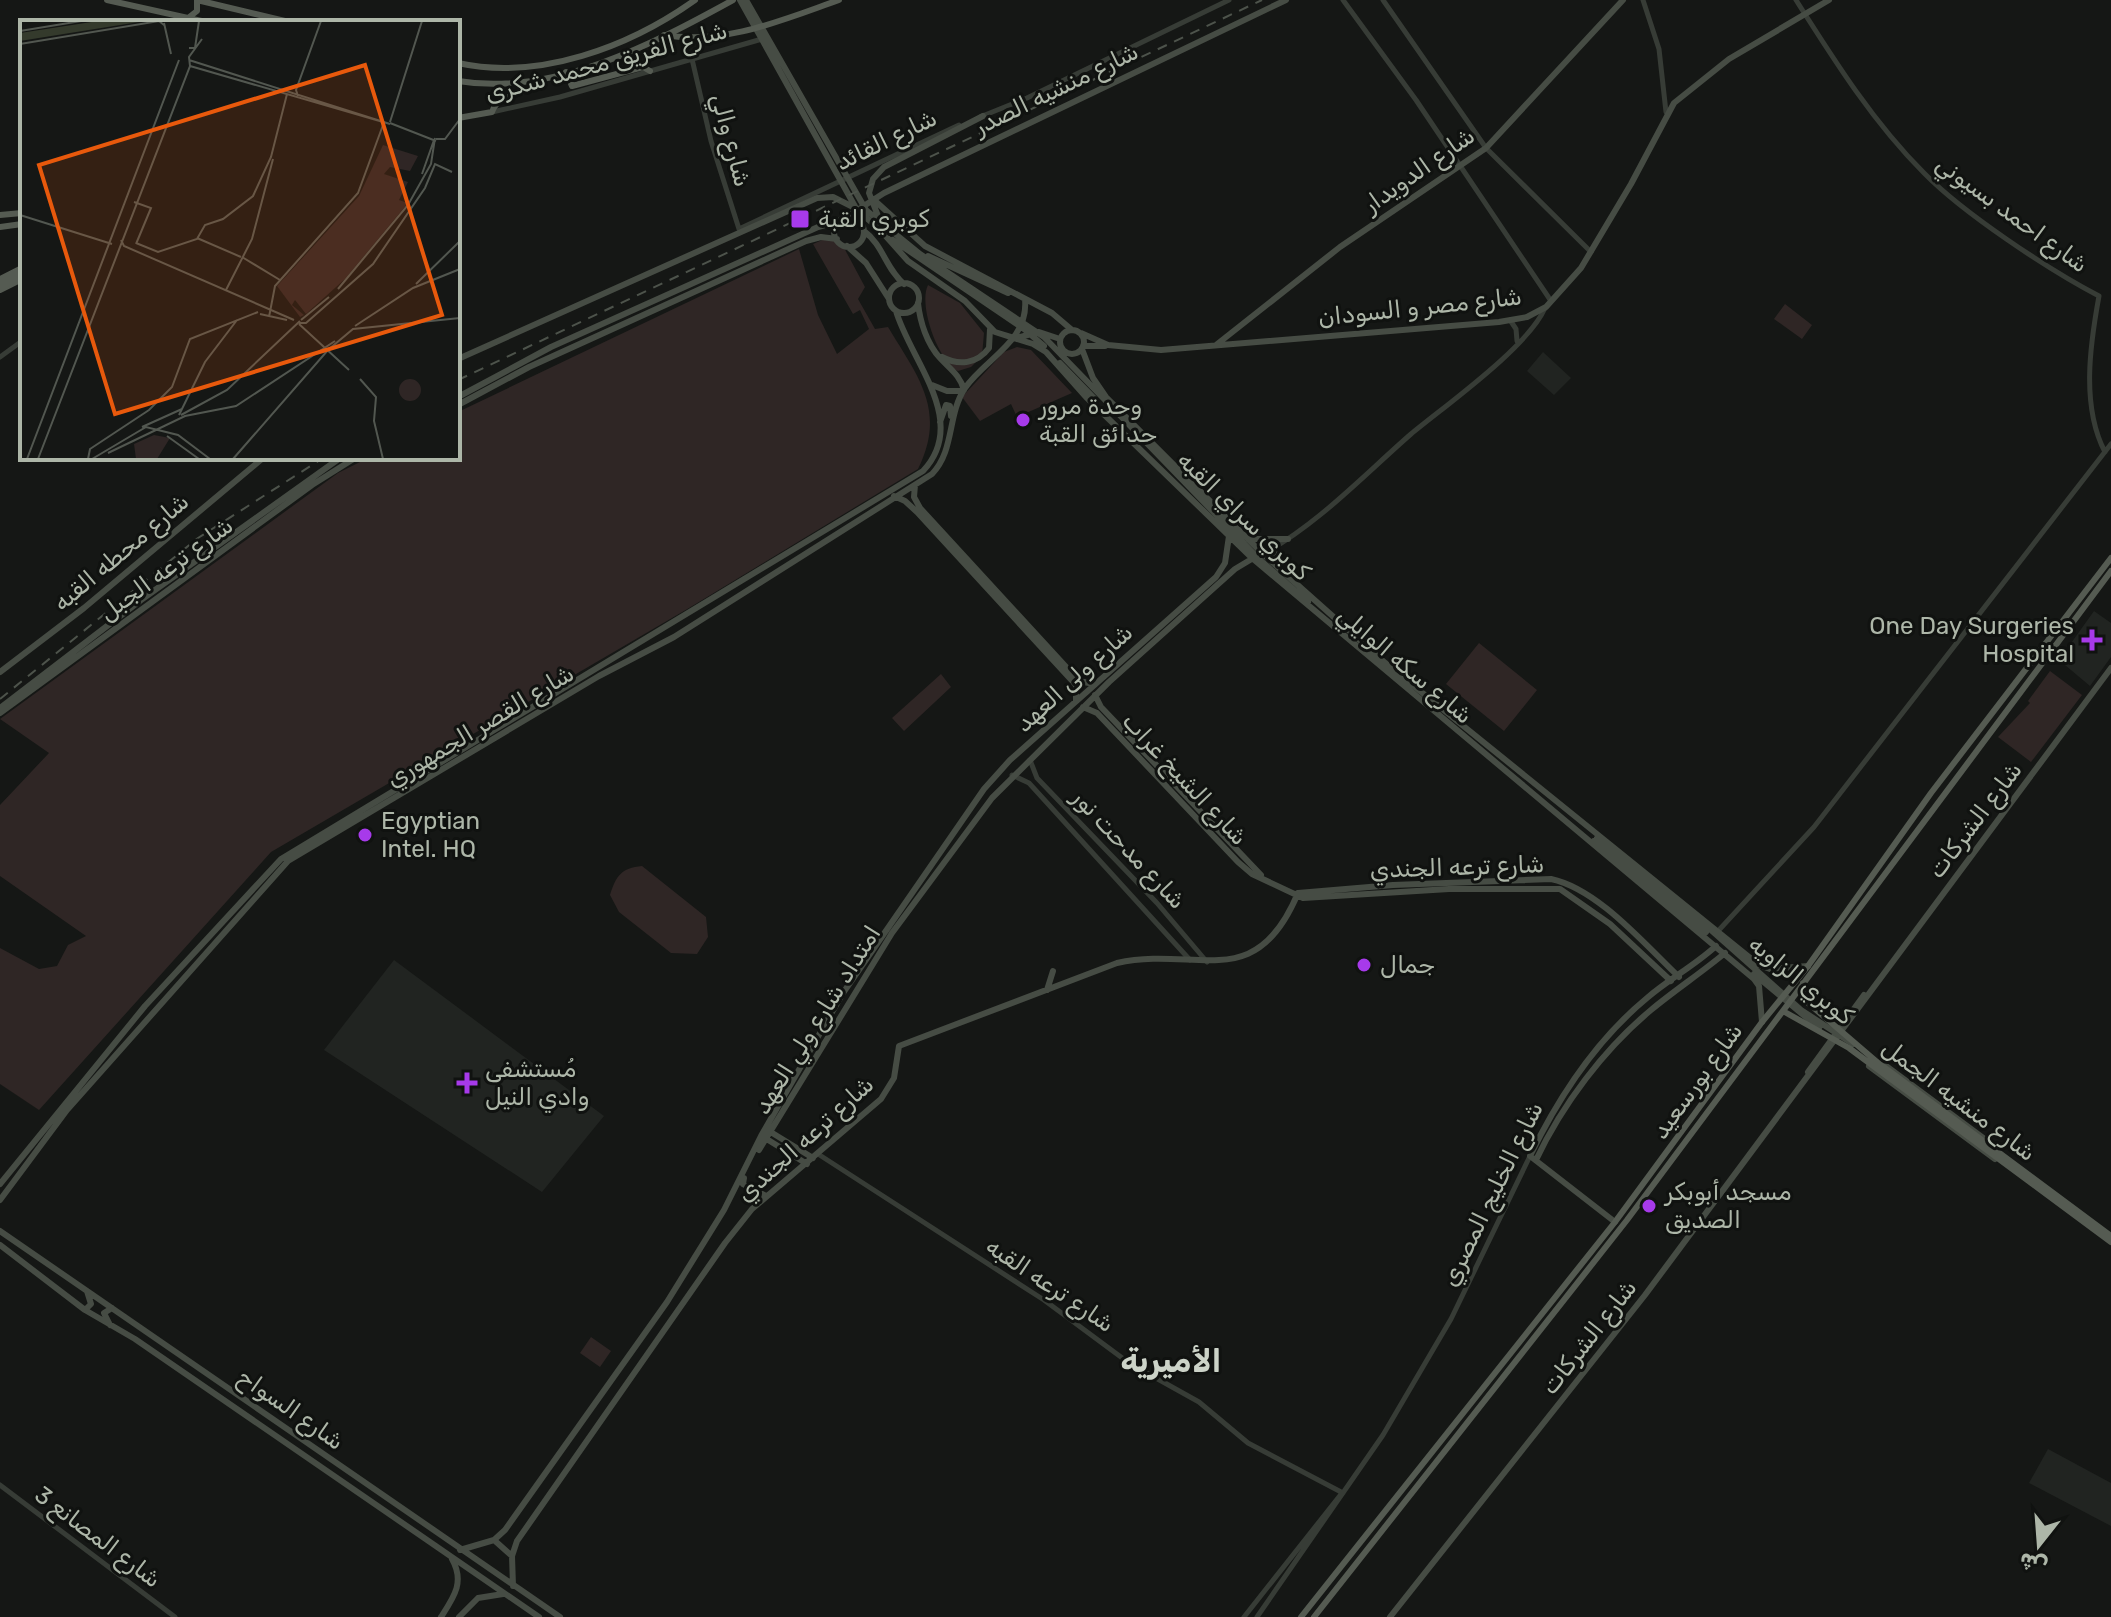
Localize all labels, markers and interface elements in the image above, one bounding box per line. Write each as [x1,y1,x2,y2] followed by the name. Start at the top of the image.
[482,16,731,110] street label: شارع الفريق محمد شكرى
[20,20,460,460] inset map
[967,37,1144,144] street label: شارع منشيه الصدر
[701,90,757,191] street label: شارع والي
[831,104,942,178] street label: شارع القائد
[1356,121,1481,221] street label: شارع الدويدار
[1928,149,2094,282] street label: شارع احمد بسيوني
[818,205,930,236] place label: كوبري القبة
[789,208,811,230] marker: كوبري القبة
[1317,282,1523,334] street label: شارع مصر و السودان
[1037,392,1157,448] place label: وحدة مرور حدائق القبة
[1014,411,1032,429] marker: وحدة مرور حدائق القبة
[1170,446,1316,589] street label: كوبري سراي القبه
[48,487,196,618] street label: شارع محطه القبه
[94,511,239,628] street label: شارع ترعه الجبل
[1329,600,1478,733] street label: شارع سكه الوايلي
[1869,612,2074,668] place label: One Day Surgeries Hospital
[1010,618,1140,739] street label: شارع ولى العهد
[2081,629,2103,651] marker: One Day Surgeries Hospital
[381,659,580,796] street label: شارع القصر الجمهوري
[1114,707,1253,853] street label: شارع الشيخ غراب
[1922,756,2029,885] street label: شارع الشركات
[1064,782,1192,916] street label: شارع مدحت نور
[381,807,480,863] place label: Egyptian Intel. HQ
[356,826,374,844] marker: Egyptian Intel. HQ
[1369,850,1545,887] street label: شارع ترعه الجندي
[748,921,890,1122] street label: امتداد شارع ولي العهد
[1741,930,1859,1033] street label: كوبري الزاويه
[1380,951,1435,979] place label: جمال
[1355,956,1373,974] marker: جمال
[1646,1018,1750,1146] street label: شارع بورسعيد
[1875,1033,2041,1169] street label: شارع منشيه الجمل
[485,1055,589,1114] place label: مُستشفى وادي النيل
[731,1070,881,1210] street label: شارع ترعه الجندي
[456,1072,478,1094] marker: مُستشفى وادي النيل
[1435,1097,1552,1292] street label: شارع الخليج المصري
[1663,1178,1791,1234] place label: مسجد أبوبكر الصديق
[1640,1197,1658,1215] marker: مسجد أبوبكر الصديق
[979,1232,1119,1340] street label: شارع ترعه القبه
[1535,1274,1644,1401] street label: شارع الشركات
[1121,1342,1222,1380] district label: الأميرية
[232,1362,349,1457] street label: شارع السواح
[28,1480,167,1596] street label: شارع المصانع 3
[1999,1505,2079,1585] north arrow
[2016,1547,2051,1581] text: ش

